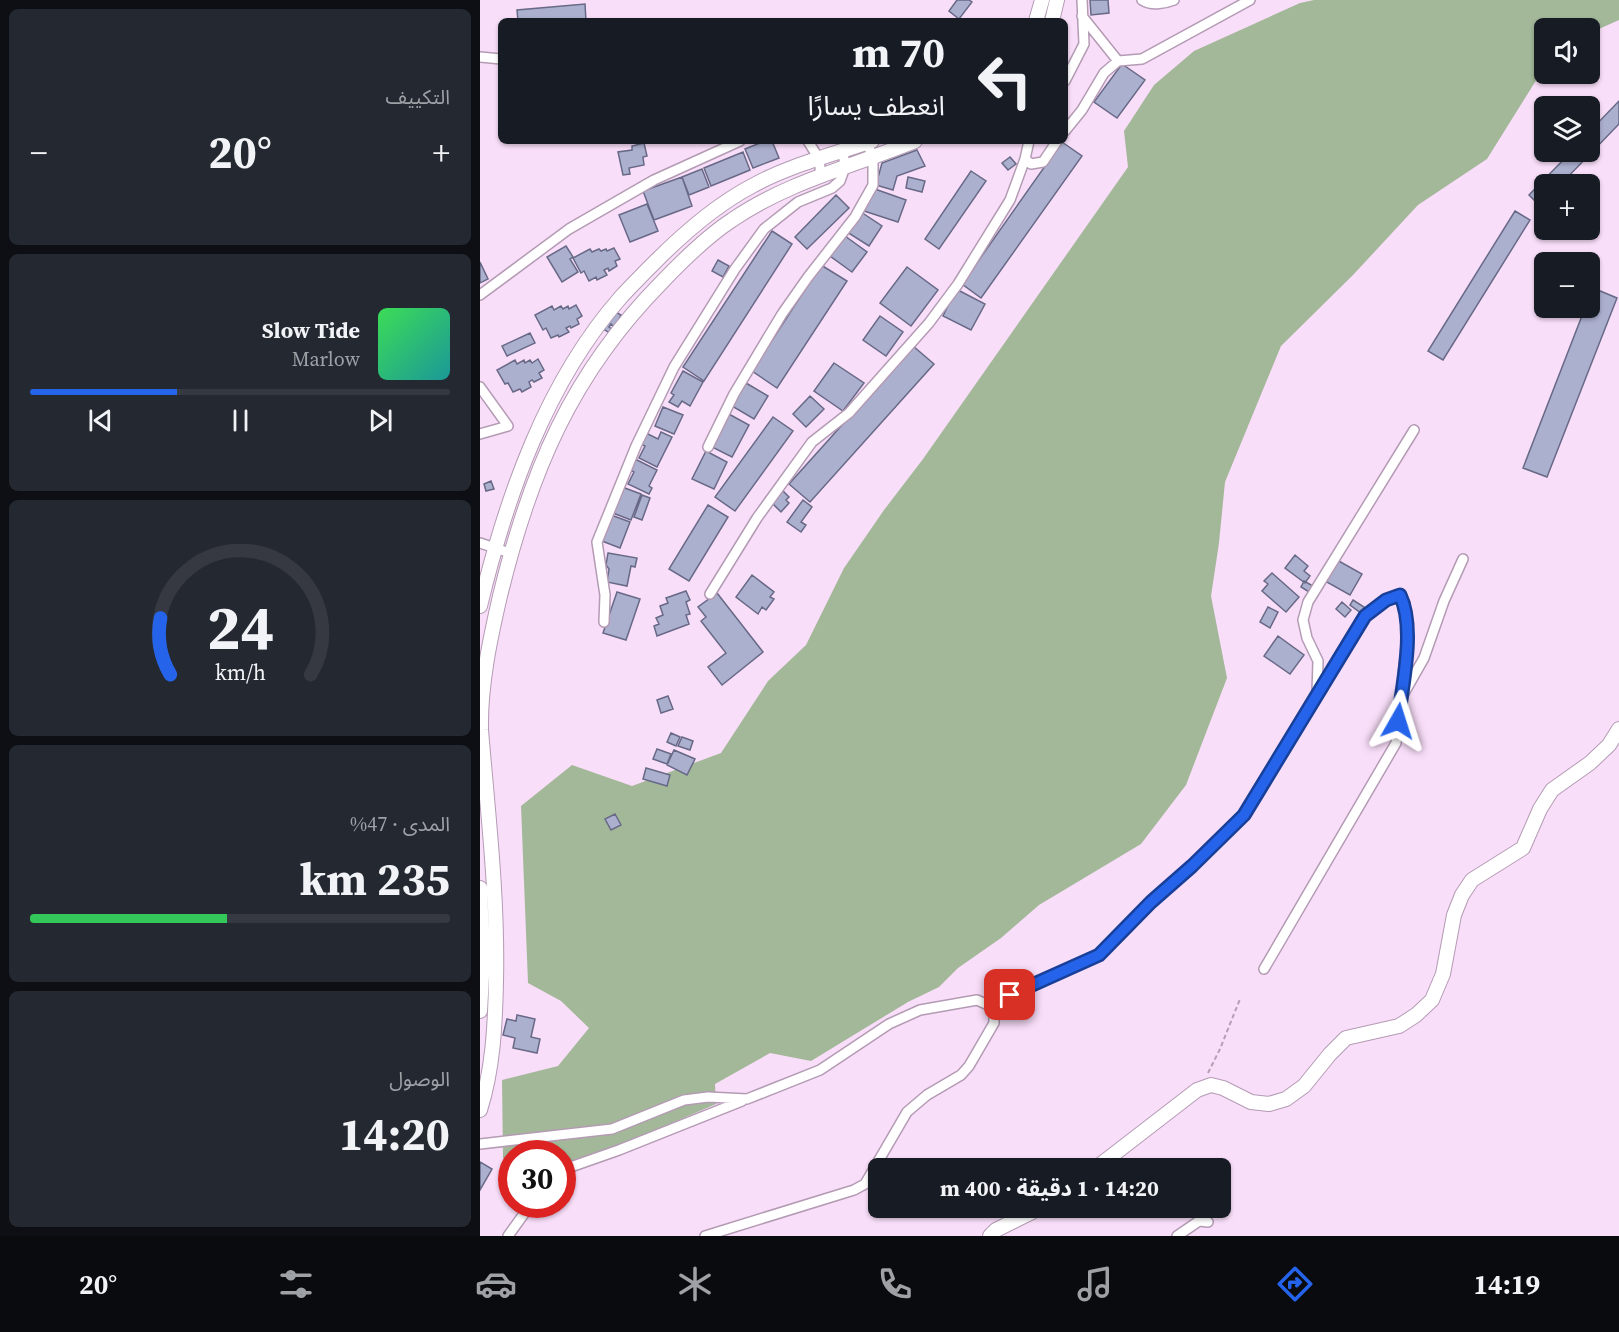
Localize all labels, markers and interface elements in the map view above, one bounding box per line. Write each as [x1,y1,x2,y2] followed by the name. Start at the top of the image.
[1534,18,1600,318] map controls
[1534,18,1600,84] button: sound
[852,23,945,81] text: 70 m
[966,42,1044,120] icon: left
[386,83,450,111] text: التكييف
[808,87,945,124] text: انعطف يسارًا
[1534,96,1600,162] button: layers
[208,121,272,183] text: 20°
[30,130,48,175] text: −
[432,130,450,175] text: +
[1534,174,1600,240] button: +
[1534,252,1600,318] button: −
[262,315,360,345] text: Slow Tide
[292,345,360,373] text: Marlow
[84,404,117,437] icon: previous
[224,404,257,437] icon: pause
[364,404,397,437] icon: next
[206,584,274,670] text: 24
[214,658,266,687] text: km/h
[1366,689,1430,753] position arrow
[350,810,450,838] text: المدى · 47%
[299,848,450,910] text: 235 km
[984,969,1035,1020] pin
[993,978,1026,1011] icon: arrive
[389,1065,450,1093] text: الوصول
[339,1103,450,1165] text: 14:20
[498,1140,576,1218] speed limit sign: 30
[940,1173,1159,1203] text: 14:20 · 1 دقيقة · 400 m
[275,1263,317,1305] icon: filters
[475,1263,517,1305] icon: car
[674,1263,716,1305] icon: climate
[874,1263,916,1305] icon: phone
[1074,1263,1116,1305] icon: music
[1274,1263,1316,1305] icon: directions
[79,1266,117,1303] text: 20°
[1473,1266,1540,1303] text: 14:19

